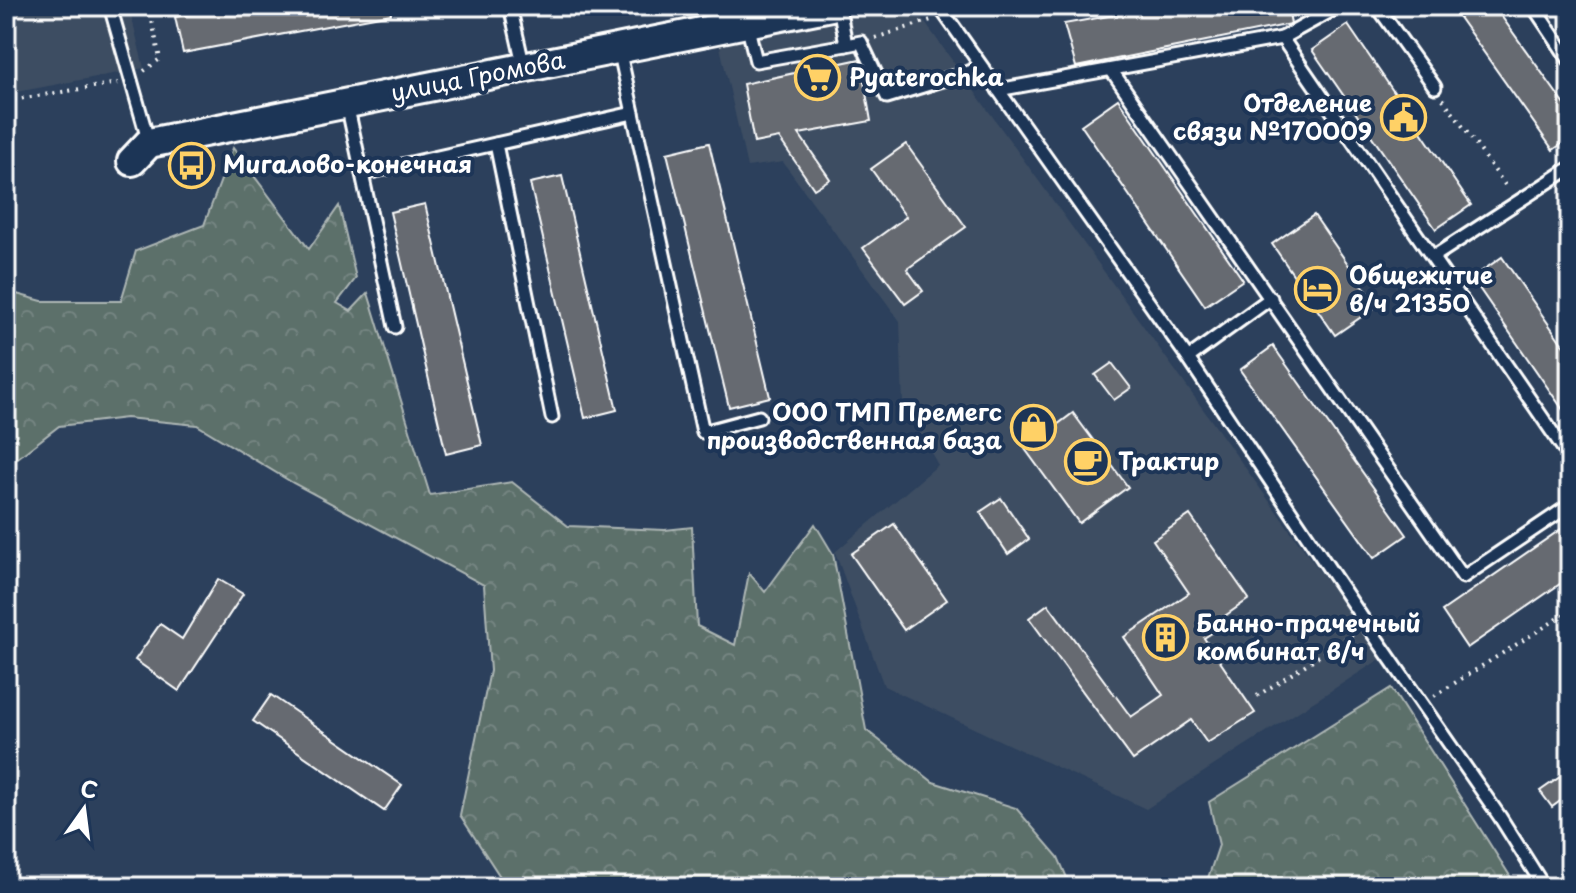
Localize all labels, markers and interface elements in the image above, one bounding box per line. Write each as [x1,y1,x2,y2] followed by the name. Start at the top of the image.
[387,40,568,110] street label: улица Громова
[794,54,842,102] supermarket icon: Pyaterochka
[849,58,1005,94] place label: Pyaterochka
[1173,84,1372,148] place label: Отделение связи №170009
[1379,94,1427,142] public building icon: Отделение связи №170009
[168,141,216,189] bus stop icon: Мигалово-конечная
[223,145,472,181] place label: Мигалово-конечная
[1349,256,1493,320] place label: Общежитие в/ч 21350
[1294,266,1342,314] hotel icon: Общежитие в/ч 21350
[706,393,1002,457] place label: ООО ТМП Премегс производственная база
[1009,403,1057,451] shop icon: ООО ТМП Премегс производственная база
[1063,438,1111,486] cafe icon: Трактир
[1118,442,1219,478] place label: Трактир
[1196,604,1421,668] place label: Банно-прачечный комбинат в/ч
[1141,614,1189,662] building icon: Банно-прачечный комбинат в/ч
[44,769,124,849] north arrow
[77,770,101,806] text: С

